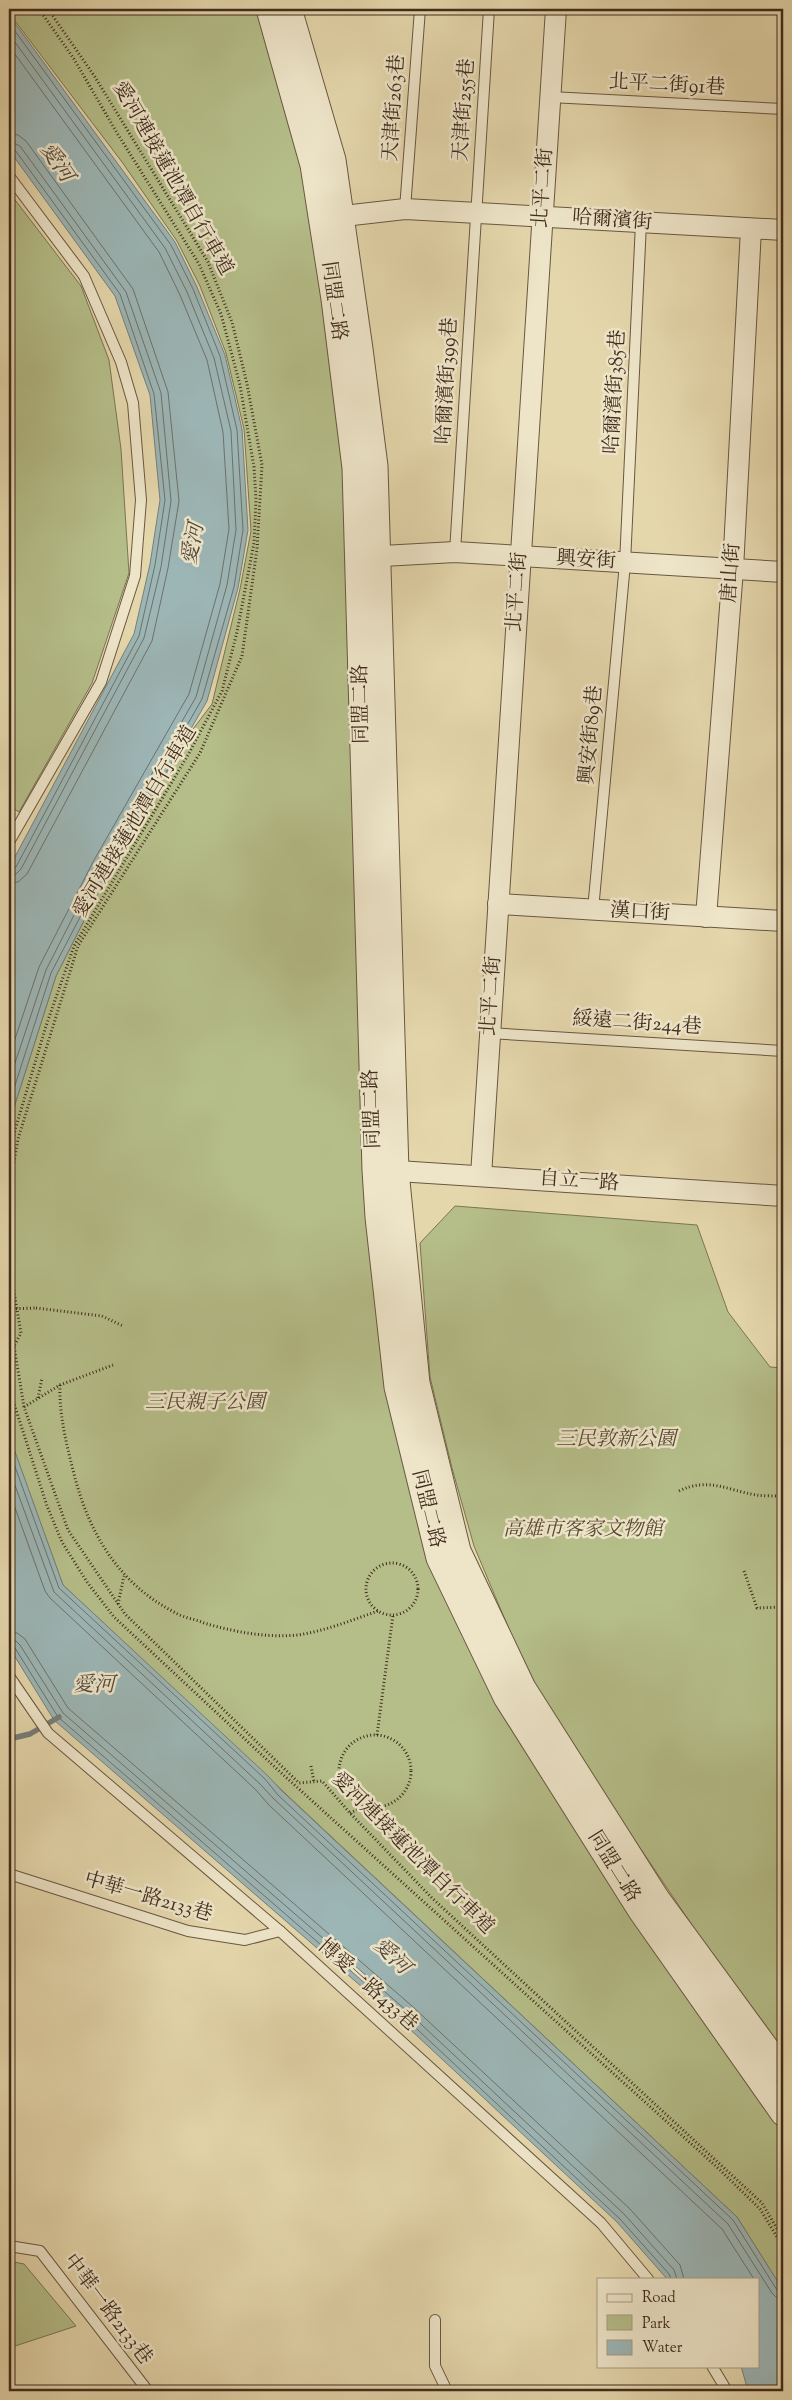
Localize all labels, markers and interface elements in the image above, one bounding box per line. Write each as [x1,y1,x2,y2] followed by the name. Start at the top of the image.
[377,53,413,163] street label: 天津街263巷
[447,57,483,163] street label: 天津街255巷
[608,68,726,104] street label: 北平二街91巷
[104,76,240,282] street label: 愛河連接蓮池潭自行車道
[32,137,82,192] water label: 愛河
[527,147,561,229] street label: 北平二街
[571,204,653,238] street label: 哈爾濱街
[313,259,353,343] street label: 同盟二路
[430,317,466,445] street label: 哈爾濱街399巷
[598,329,634,455] street label: 哈爾濱街385巷
[175,517,213,567] water label: 愛河
[715,542,749,604] street label: 唐山街
[555,545,617,577] street label: 興安街
[501,551,535,633] street label: 北平二街
[347,664,377,744] street label: 同盟二路
[573,684,611,786] street label: 興安街89巷
[67,720,205,924] street label: 愛河連接蓮池潭自行車道
[609,897,671,929] street label: 漢口街
[475,955,509,1037] street label: 北平二街
[571,1005,703,1043] street label: 綏遠二街244巷
[357,1069,389,1149] street label: 同盟二路
[538,1165,620,1199] street label: 自立一路
[145,1389,268,1418] park label: 三民親子公園
[556,1426,679,1455] park label: 三民敦新公園
[403,1467,451,1551] street label: 同盟二路
[503,1516,666,1545] park label: 高雄市客家文物館
[73,1671,119,1701] water label: 愛河
[324,1766,500,1942] street label: 愛河連接蓮池潭自行車道
[580,1825,646,1909] street label: 同盟二路
[80,1866,216,1930] street label: 中華一路2133巷
[365,1932,419,1985] water label: 愛河
[310,1933,424,2039] street label: 博愛一路433巷
[56,2248,158,2372] street label: 中華一路2133巷
[597,2278,760,2368] legend
[642,2288,676,2309] text: Road
[642,2314,671,2335] text: Park
[642,2338,683,2359] text: Water

